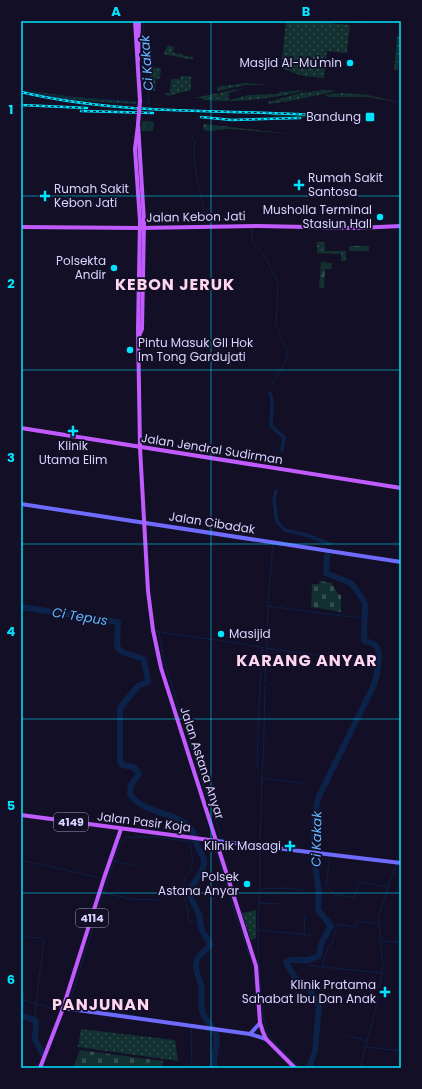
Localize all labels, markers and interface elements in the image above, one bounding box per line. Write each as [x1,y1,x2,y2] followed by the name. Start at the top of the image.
[111,2,121,21] text: A
[302,2,311,21] text: B
[135,33,158,91] water label: Ci Kakak
[239,54,342,71] place label: Masjid Al-Mu'min
[345,58,355,68] marker: Masjid Al-Mu'min
[9,100,13,119] text: 1
[306,108,361,125] place label: Bandung
[364,111,376,123] marker: Bandung
[308,169,383,200] place label: Rumah Sakit Santosa
[293,179,305,191] marker: Rumah Sakit Santosa
[54,180,129,211] place label: Rumah Sakit Kebon Jati
[39,190,51,202] marker: Rumah Sakit Kebon Jati
[263,201,372,232] place label: Musholla Terminal Stasiun Hall
[146,207,246,226] street label: Jalan Kebon Jati
[375,212,385,222] marker: Musholla Terminal Stasiun Hall
[56,252,107,283] place label: Polsekta Andir
[109,263,119,273] marker: Polsekta Andir
[115,273,235,296] district label: KEBON JERUK
[7,274,15,293] text: 2
[138,334,254,365] place label: Pintu Masuk GII Hok Im Tong Gardujati
[125,345,135,355] marker: Pintu Masuk GII Hok Im Tong Gardujati
[67,425,79,437] marker: Klinik Utama Elim
[140,429,284,468] street label: Jalan Jendral Sudirman
[39,437,107,468] place label: Klinik Utama Elim
[7,448,15,467] text: 3
[168,507,257,538] street label: Jalan Cibadak
[51,603,109,630] water label: Ci Tepus
[7,622,16,641] text: 4
[229,625,271,642] place label: Masijid
[216,629,226,639] marker: Masijid
[236,649,378,672] district label: KARANG ANYAR
[176,704,229,822] street label: Jalan Astana Anyar
[7,796,15,815] text: 5
[96,807,192,836] street label: Jalan Pasir Koja
[307,810,327,867] water label: Ci Kakak
[54,813,88,831] road number: 4149
[204,837,281,854] place label: Klinik Masagi
[284,840,296,852] marker: Klinik Masagi
[158,868,240,899] place label: Polsek Astana Anyar
[242,879,252,889] marker: Polsek Astana Anyar
[76,909,108,927] road number: 4114
[7,970,15,989] text: 6
[242,976,377,1007] place label: Klinik Pratama Sahabat Ibu Dan Anak
[379,986,391,998] marker: Klinik Pratama Sahabat Ibu Dan Anak
[52,993,150,1016] district label: PANJUNAN

